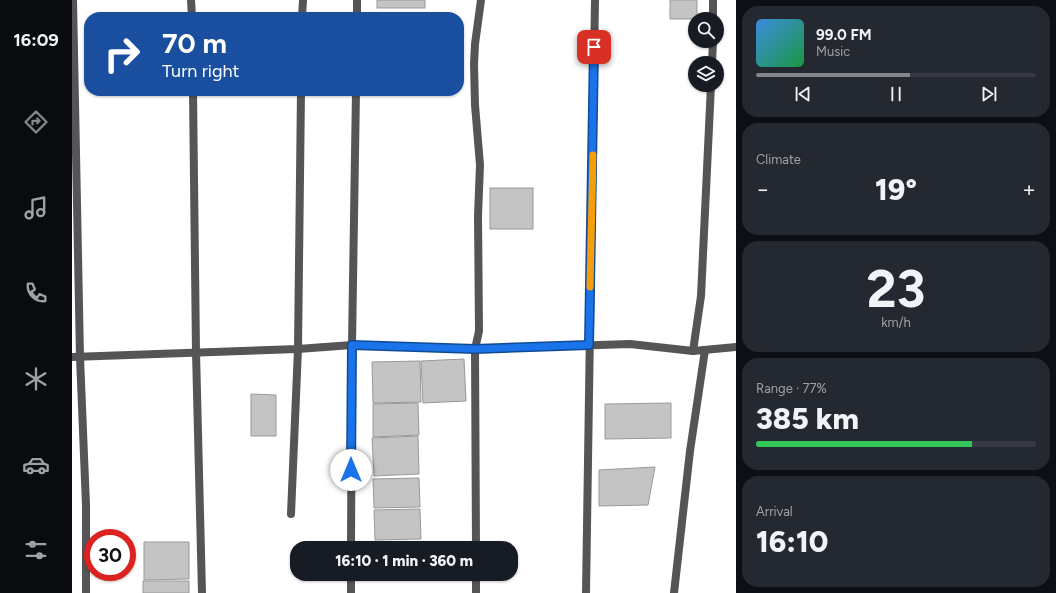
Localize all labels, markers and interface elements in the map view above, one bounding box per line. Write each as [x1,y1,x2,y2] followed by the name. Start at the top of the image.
[688,12,724,92] map controls
[688,12,724,48] button: search
[162,26,227,60] text: 70 m
[816,26,872,44] text: 99.0 FM
[96,28,148,80] icon: right
[13,29,59,51] text: 16:09
[577,30,611,64] pin
[583,36,605,58] icon: arrive
[816,44,850,59] text: Music
[688,56,724,92] button: layers
[162,60,239,82] text: Turn right
[792,83,814,105] icon: previous
[885,83,907,105] icon: pause
[978,83,1000,105] icon: next
[22,108,50,136] icon: directions
[756,152,801,167] text: Climate
[875,171,917,208] text: 19°
[756,176,770,203] text: −
[1022,176,1036,203] text: +
[22,194,50,222] icon: music
[866,258,926,320] text: 23
[22,279,50,307] icon: phone
[881,315,911,330] text: km/h
[22,365,50,393] icon: climate
[756,381,827,396] text: Range · 77%
[756,400,859,437] text: 385 km
[330,449,372,491] position arrow
[22,451,50,479] icon: car
[756,504,793,519] text: Arrival
[756,523,828,560] text: 16:10
[84,529,136,581] speed limit sign: 30
[22,536,50,564] icon: filters
[335,552,473,570] text: 16:10 · 1 min · 360 m

